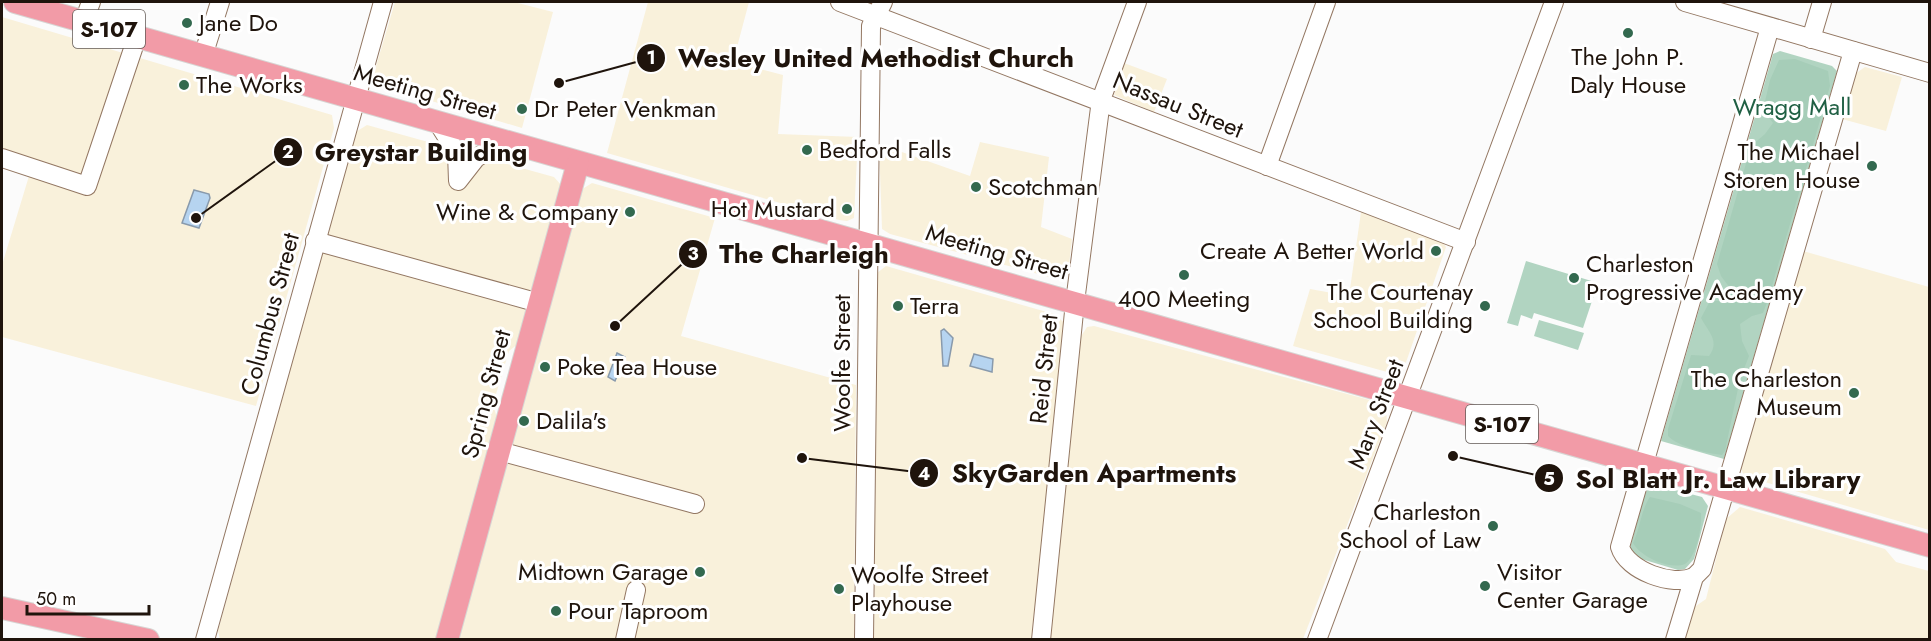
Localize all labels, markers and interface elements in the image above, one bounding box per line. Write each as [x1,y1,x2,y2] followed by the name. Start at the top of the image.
[196,5,278,40] place label: Jane Do
[73,10,145,48] road number: S-107
[180,16,194,30] marker: Jane Do
[1621,26,1635,40] marker: The John P. Daly House
[636,36,1086,80] callout: Wesley United Methodist Church
[678,39,1074,77] text: Wesley United Methodist Church
[1570,39,1686,102] place label: The John P. Daly House
[646,45,656,71] text: 1
[350,54,501,129] street label: Meeting Street
[1108,62,1249,147] street label: Nassau Street
[196,67,303,102] place label: The Works
[177,78,191,92] marker: The Works
[1733,89,1851,124] park label: Wragg Mall
[534,91,716,126] place label: Dr Peter Venkman
[515,102,529,116] marker: Dr Peter Venkman
[273,130,540,174] callout: Greystar Building
[819,132,951,167] place label: Bedford Falls
[315,133,527,171] text: Greystar Building
[1723,134,1860,197] place label: The Michael Storen House
[282,139,294,165] text: 2
[800,143,814,157] marker: Bedford Falls
[1865,159,1879,173] marker: The Michael Storen House
[988,169,1098,204] place label: Scotchman
[969,180,983,194] marker: Scotchman
[711,191,835,226] place label: Hot Mustard
[436,194,618,229] place label: Wine & Company
[840,202,854,216] marker: Hot Mustard
[623,205,637,219] marker: Wine & Company
[922,214,1073,289] street label: Meeting Street
[231,229,308,399] street label: Columbus Street
[678,232,901,276] callout: The Charleigh
[1200,233,1424,268] place label: Create A Better World
[719,235,889,273] text: The Charleigh
[687,241,699,267] text: 3
[1429,244,1443,258] marker: Create A Better World
[1586,246,1803,309] place label: Charleston Progressive Academy
[1177,268,1191,282] marker: 400 Meeting
[1567,271,1581,285] marker: Charleston Progressive Academy
[1313,274,1473,337] place label: The Courtenay School Building
[1118,281,1250,316] place label: 400 Meeting
[910,288,959,323] place label: Terra
[824,294,859,432] street label: Woolfe Street
[891,299,905,313] marker: Terra
[1478,299,1492,313] marker: The Courtenay School Building
[1020,312,1067,426] street label: Reid Street
[452,325,520,462] street label: Spring Street
[557,349,717,384] place label: Poke Tea House
[1339,354,1413,474] street label: Mary Street
[538,360,552,374] marker: Poke Tea House
[1691,361,1842,424] place label: The Charleston Museum
[1847,386,1861,400] marker: The Charleston Museum
[536,403,606,438] place label: Dalila's
[1466,405,1538,443] road number: S-107
[517,414,531,428] marker: Dalila's
[909,451,1248,495] callout: SkyGarden Apartments
[952,454,1236,492] text: SkyGarden Apartments
[1534,456,1872,500] callout: Sol Blatt Jr. Law Library
[1576,460,1861,498] text: Sol Blatt Jr. Law Library
[918,461,930,487] text: 4
[1543,466,1555,492] text: 5
[1339,494,1482,557] place label: Charleston School of Law
[1486,519,1500,533] marker: Charleston School of Law
[518,554,688,589] place label: Midtown Garage
[1497,554,1648,617] place label: Visitor Center Garage
[851,557,988,620] place label: Woolfe Street Playhouse
[693,565,707,579] marker: Midtown Garage
[27,578,148,616] scale bar
[1478,579,1492,593] marker: Visitor Center Garage
[832,582,846,596] marker: Woolfe Street Playhouse
[36,586,76,612] text: 50 m
[568,593,708,628] place label: Pour Taproom
[549,604,563,618] marker: Pour Taproom

